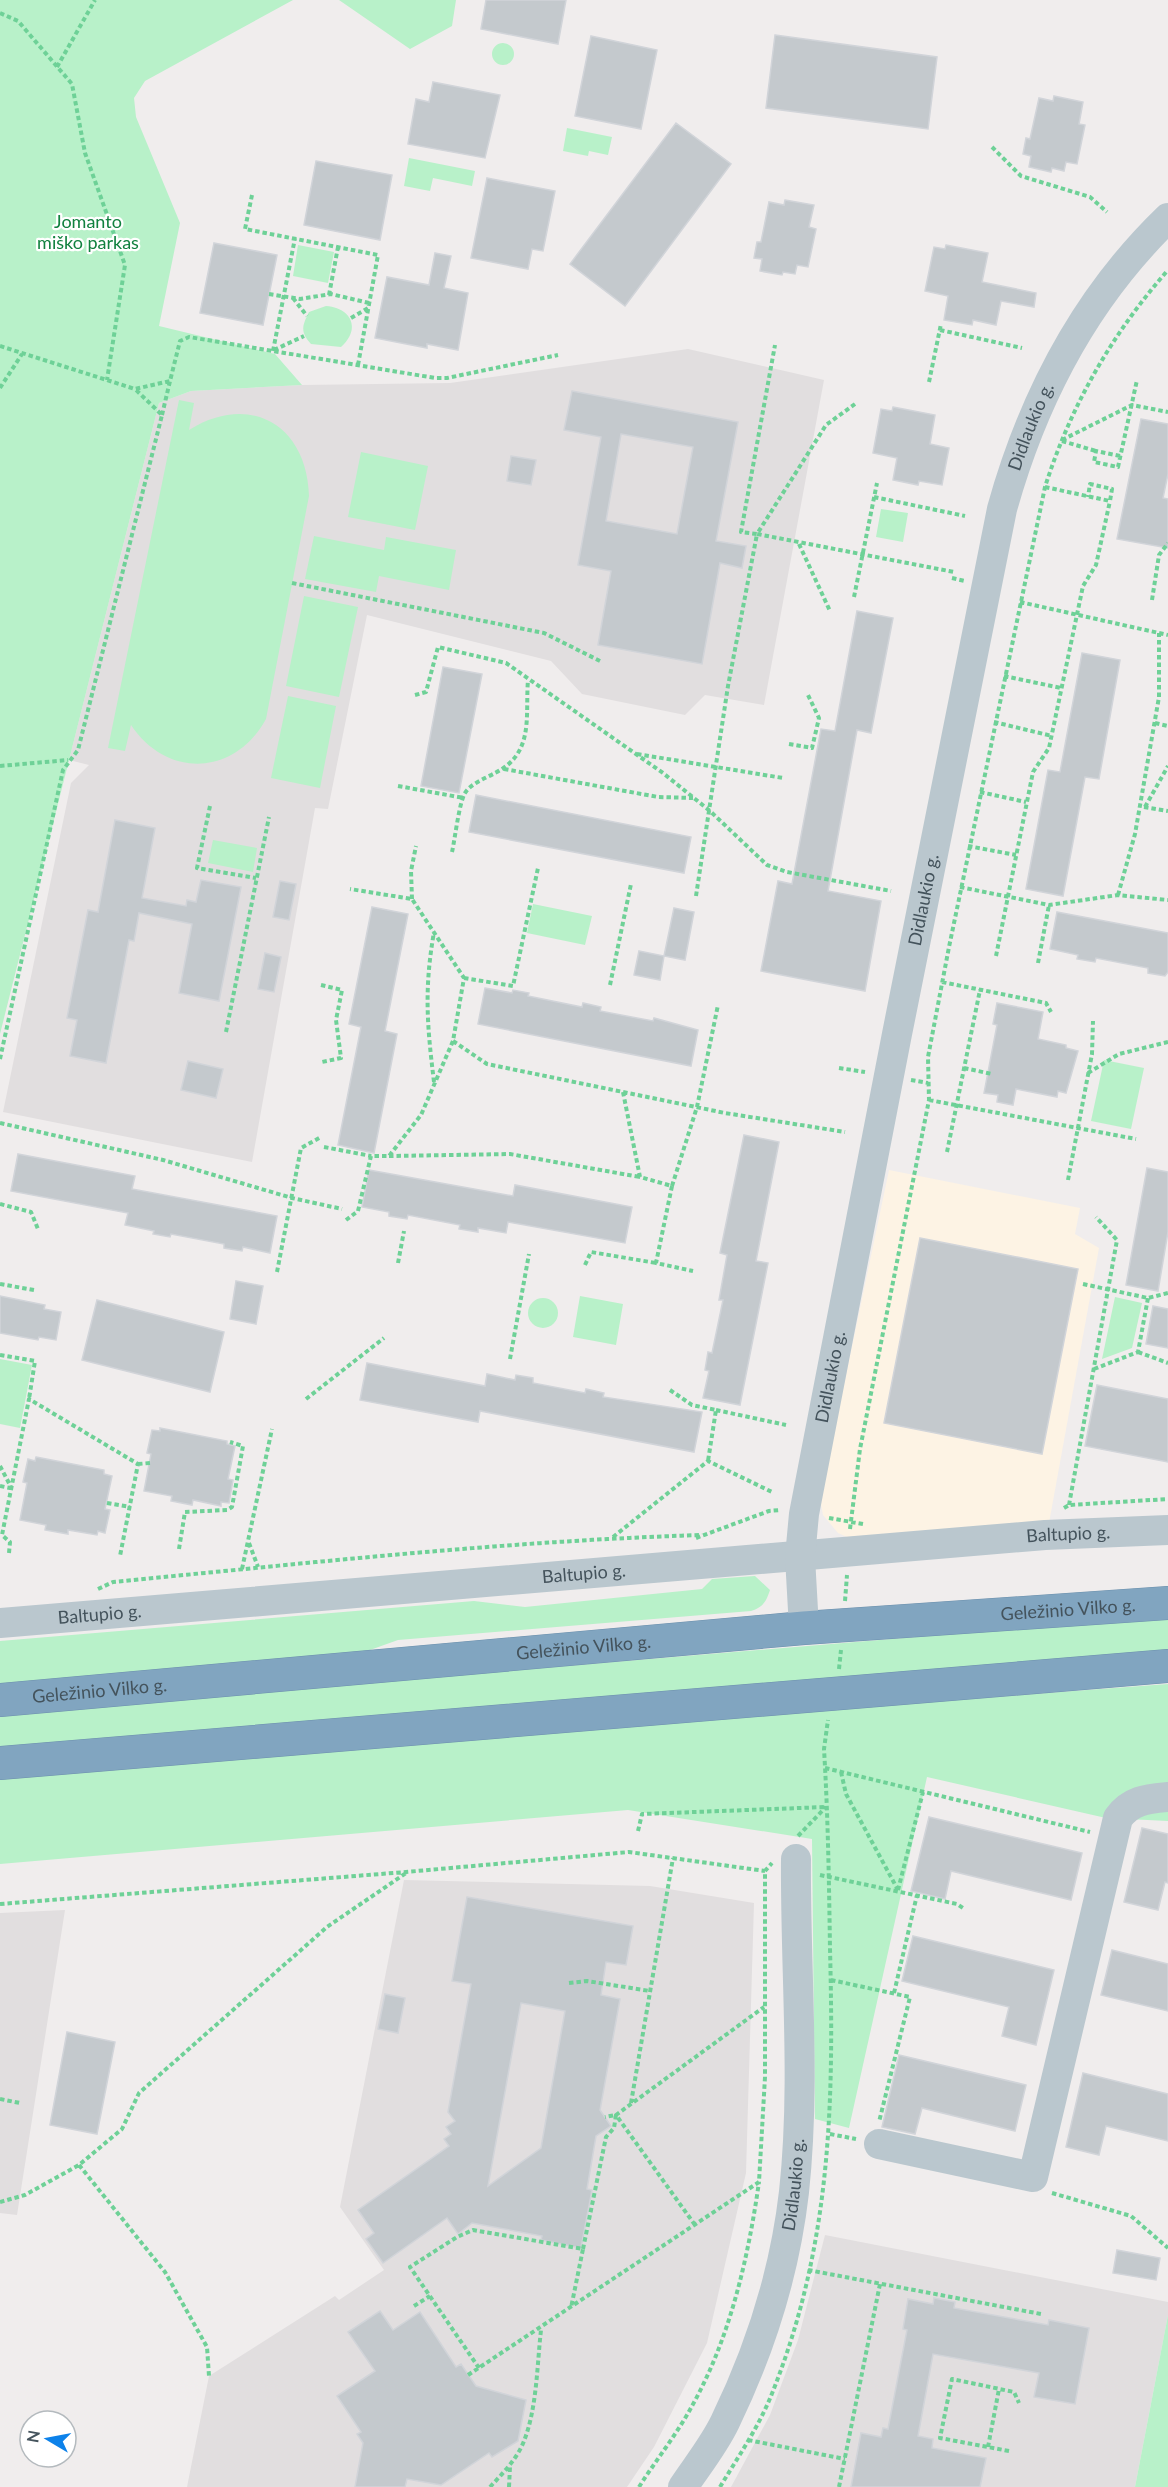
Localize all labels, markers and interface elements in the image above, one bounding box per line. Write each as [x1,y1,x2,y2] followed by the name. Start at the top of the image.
[37,210,139,253] park label: Jomanto miško parkas
[1003,378,1058,473] street label: Didlaukio g.
[903,852,943,948] street label: Didlaukio g.
[810,1329,849,1424] street label: Didlaukio g.
[1025,1520,1111,1547] street label: Baltupio g.
[541,1558,627,1587] street label: Baltupio g.
[1000,1593,1136,1624] street label: Geležinio Vilko g.
[57,1599,142,1628] street label: Baltupio g.
[515,1630,652,1664] street label: Geležinio Vilko g.
[31,1673,168,1707] street label: Geležinio Vilko g.
[777,2138,808,2233] street label: Didlaukio g.
[18,2409,78,2469] north arrow
[22,2429,43,2444] text: N

